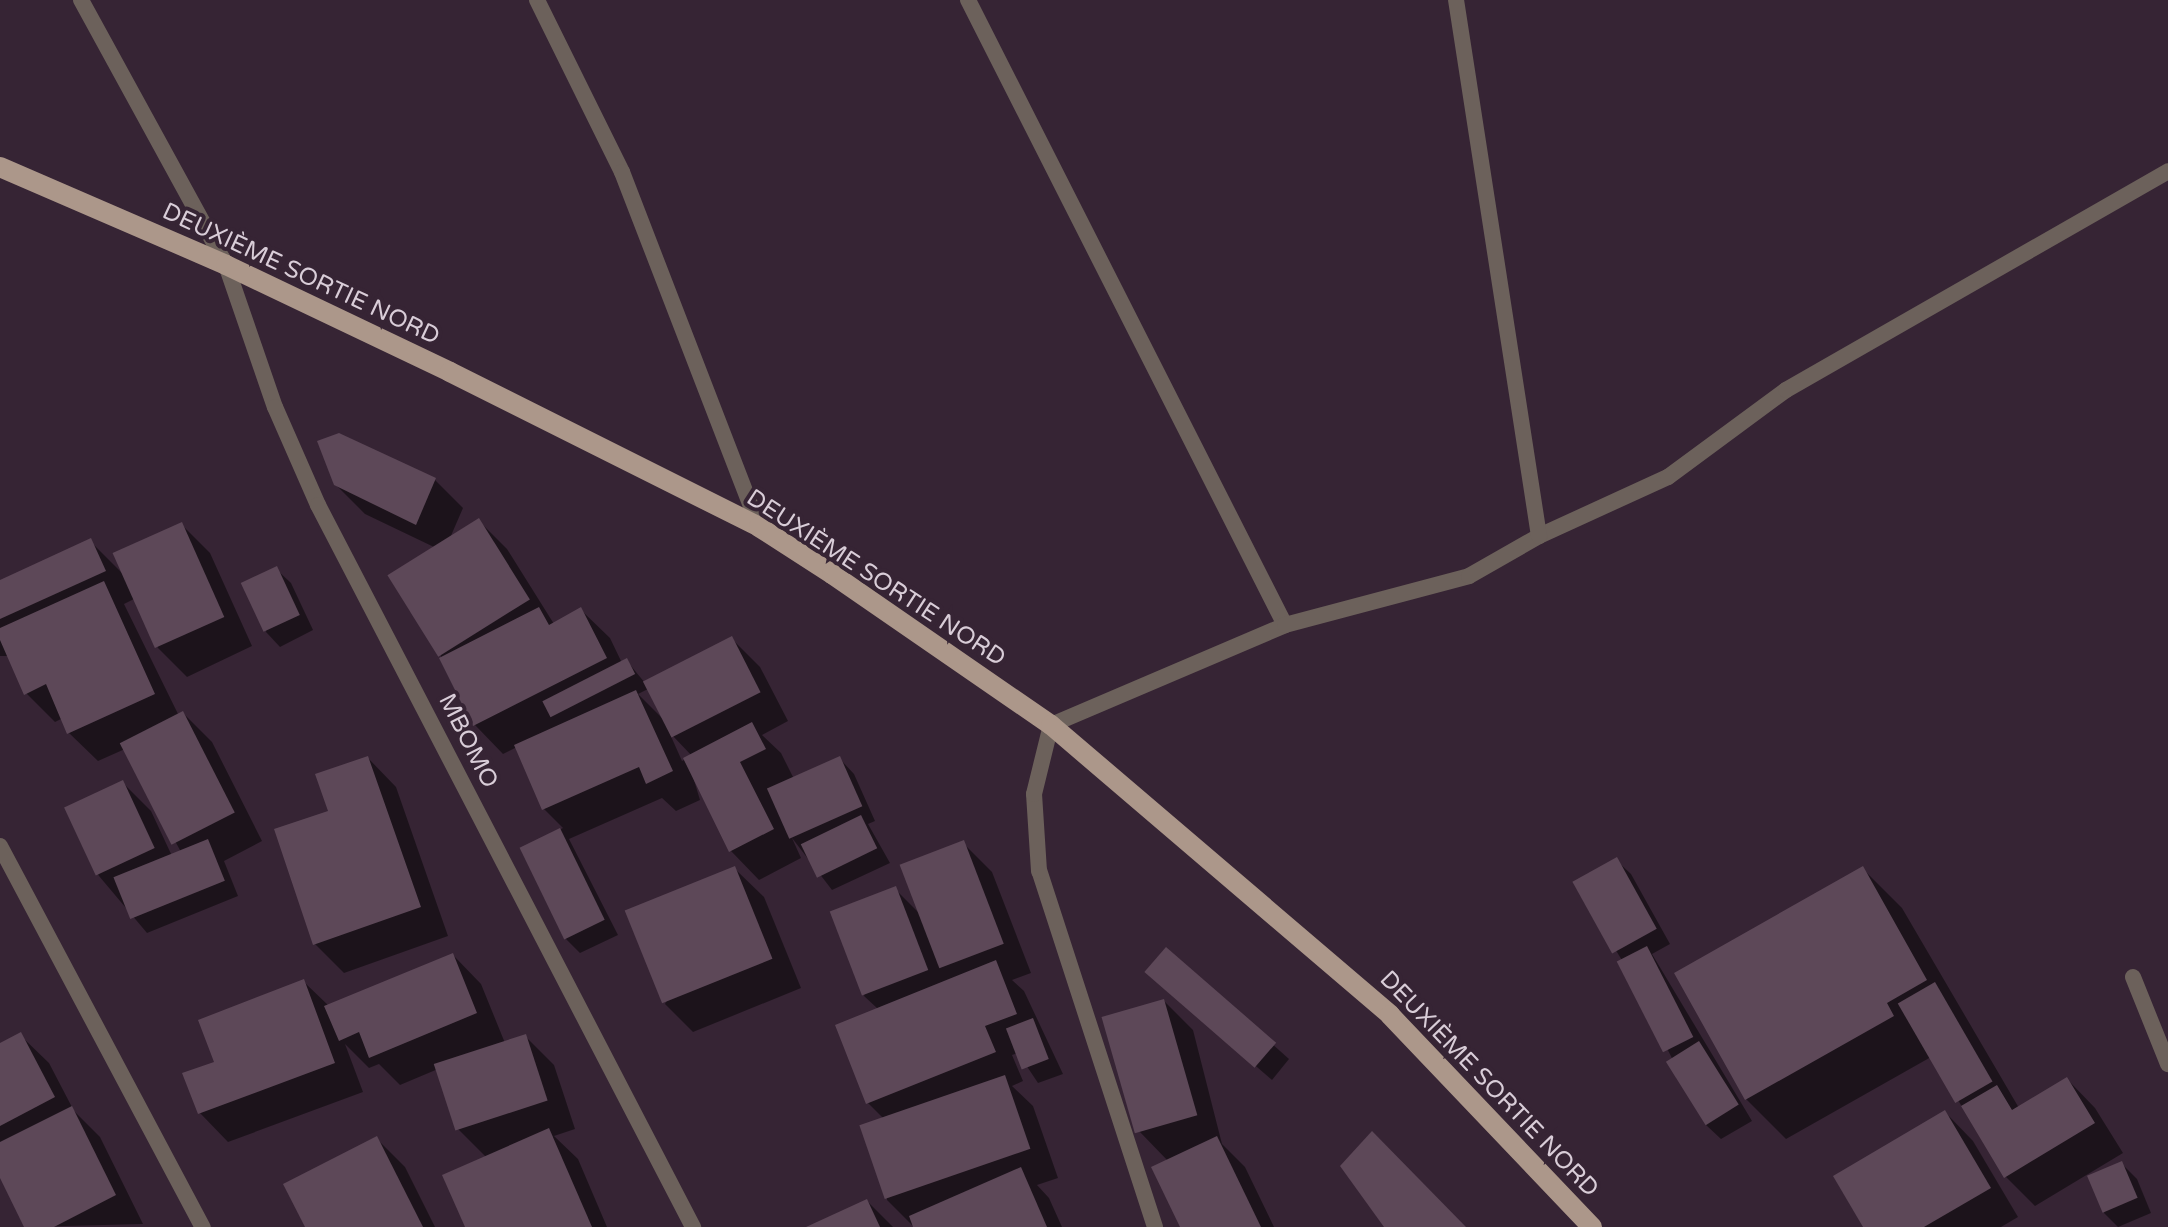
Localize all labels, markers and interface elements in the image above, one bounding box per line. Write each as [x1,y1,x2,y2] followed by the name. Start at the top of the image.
[158,197,444,351] street label: DEUXIÈME SORTIE NORD
[741,483,1011,673] street label: DEUXIÈME SORTIE NORD
[432,689,504,793] street label: MBOMO
[1373,965,1605,1203] street label: DEUXIÈME SORTIE NORD

